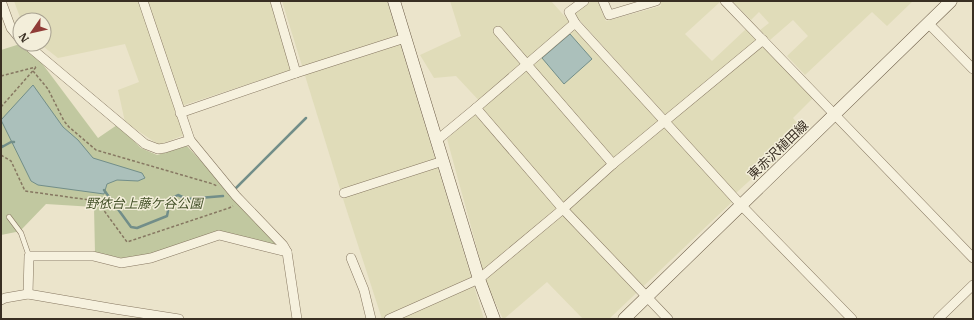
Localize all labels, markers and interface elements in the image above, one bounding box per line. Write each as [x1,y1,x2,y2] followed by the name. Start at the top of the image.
[12,12,52,52] north arrow
[15,30,32,45] text: N
[744,117,812,183] street label: 東赤沢植田線
[85,195,204,212] park label: 野依台上藤ケ谷公園

